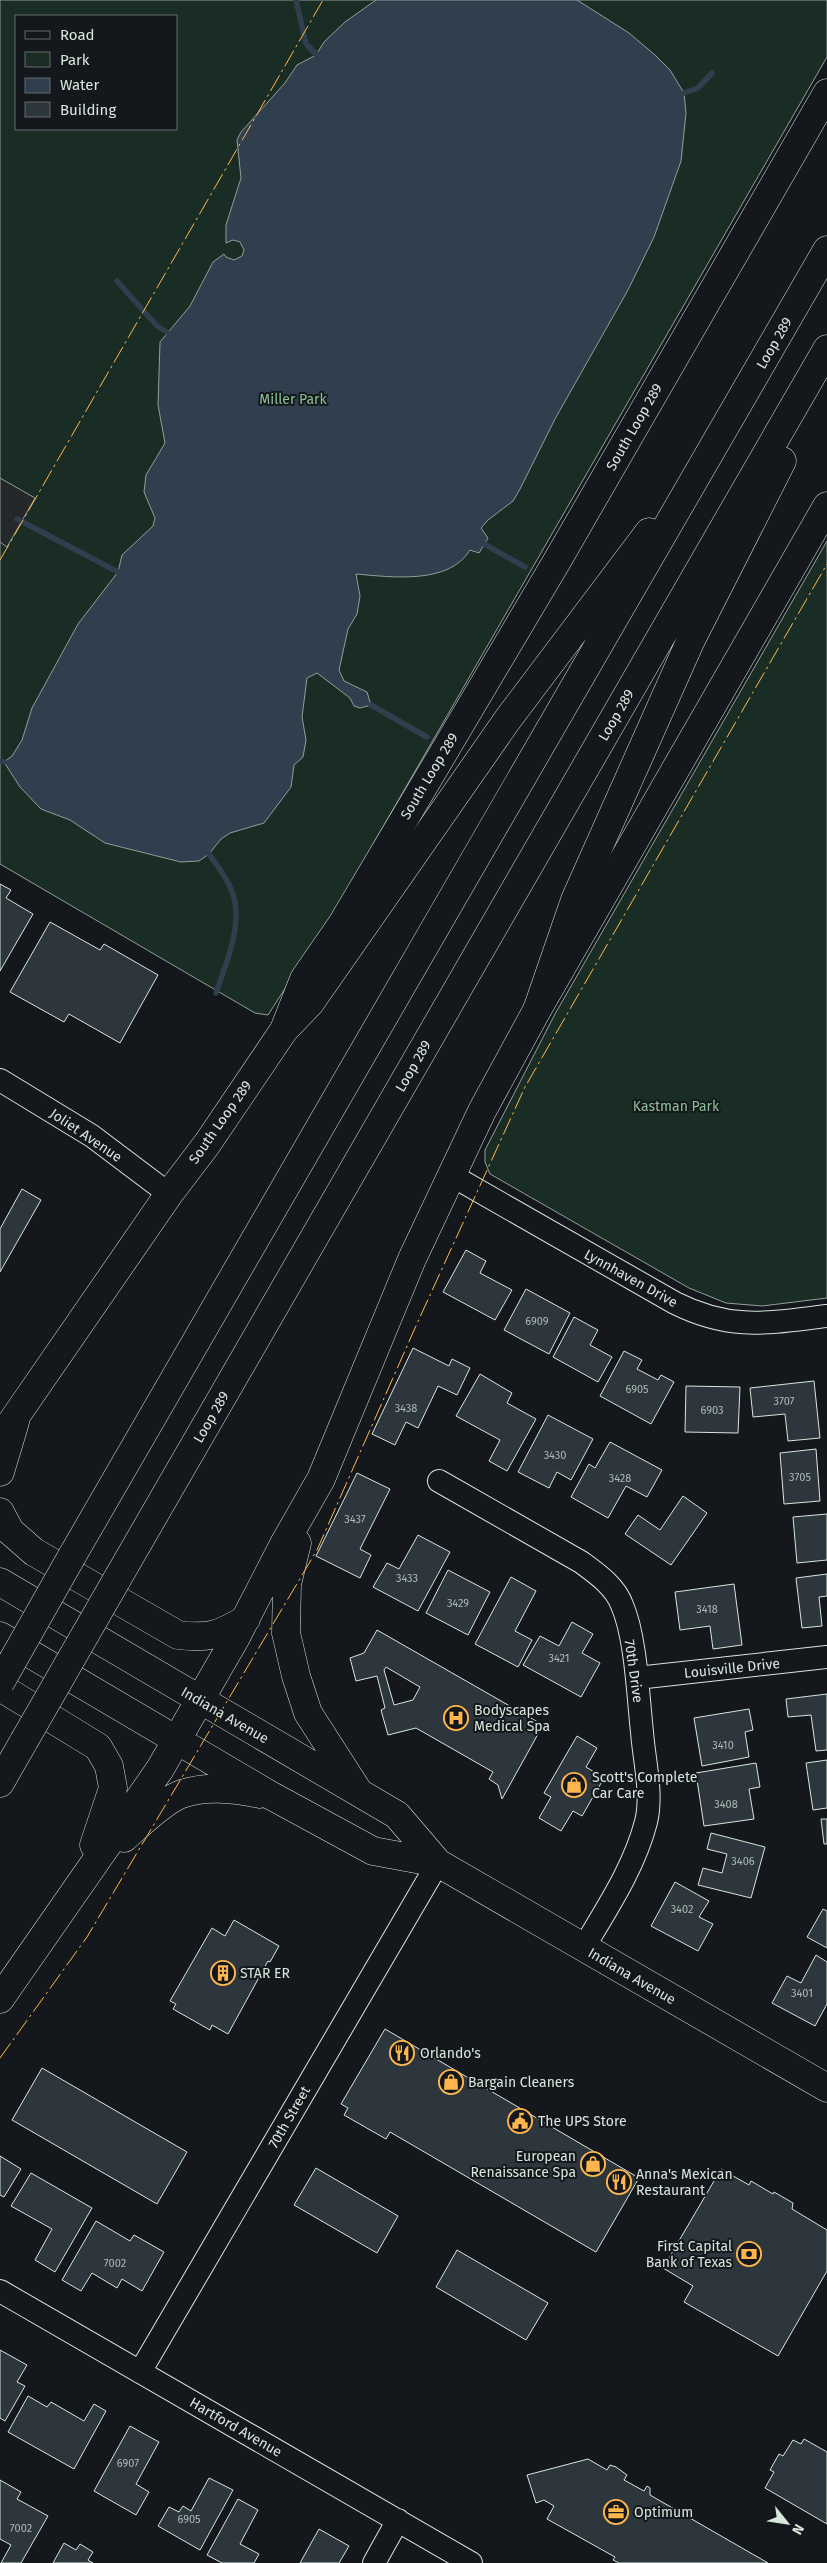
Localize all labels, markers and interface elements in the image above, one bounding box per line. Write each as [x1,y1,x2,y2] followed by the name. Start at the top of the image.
[15,15,178,130] legend
[60,26,95,44] text: Road
[60,51,90,69] text: Park
[60,76,99,94] text: Water
[60,101,116,119] text: Building
[753,314,796,372] street label: Loop 289
[603,381,666,474] street label: South Loop 289
[259,391,327,408] park label: Miller Park
[595,686,638,744] street label: Loop 289
[397,730,462,823] street label: South Loop 289
[392,1037,435,1095] street label: Loop 289
[185,1077,255,1167] street label: South Loop 289
[633,1098,720,1115] park label: Kastman Park
[46,1105,125,1166] street label: Joliet Avenue
[581,1246,680,1311] street label: Lynnhaven Drive
[525,1315,549,1328] house number: 6909
[625,1383,649,1396] house number: 6905
[190,1388,233,1446] street label: Loop 289
[774,1395,795,1408] house number: 3707
[395,1402,417,1415] house number: 3438
[701,1404,724,1417] house number: 6903
[544,1449,566,1462] house number: 3430
[789,1471,811,1484] house number: 3705
[609,1472,631,1485] house number: 3428
[344,1513,366,1526] house number: 3437
[396,1572,418,1585] house number: 3433
[447,1597,469,1610] house number: 3429
[696,1603,718,1616] house number: 3418
[621,1638,646,1704] street label: 70th Drive
[549,1652,570,1665] house number: 3421
[683,1655,781,1682] street label: Louisville Drive
[178,1684,272,1747] street label: Indiana Avenue
[474,1702,550,1735] place label: Bodyscapes Medical Spa
[443,1705,469,1731] hospital icon: Bodyscapes Medical Spa
[712,1739,734,1752] house number: 3410
[592,1769,697,1802] place label: Scott's Complete Car Care
[561,1772,587,1798] shop icon: Scott's Complete Car Care
[714,1798,738,1811] house number: 3408
[731,1855,755,1868] house number: 3406
[671,1903,693,1916] house number: 3402
[585,1945,679,2008] street label: Indiana Avenue
[210,1960,236,1986] building icon: STAR ER
[240,1965,291,1982] place label: STAR ER
[791,1987,813,2000] house number: 3401
[389,2040,415,2066] restaurant icon: Orlando's
[420,2045,481,2062] place label: Orlando's
[438,2069,464,2095] shop icon: Bargain Cleaners
[468,2074,575,2091] place label: Bargain Cleaners
[265,2082,314,2151] street label: 70th Street
[507,2108,533,2134] public building icon: The UPS Store
[538,2113,627,2130] place label: The UPS Store
[471,2148,576,2181] place label: European Renaissance Spa
[580,2151,606,2177] shop icon: European Renaissance Spa
[636,2166,733,2199] place label: Anna's Mexican Restaurant
[606,2169,632,2195] restaurant icon: Anna's Mexican Restaurant
[646,2238,732,2271] place label: First Capital Bank of Texas
[736,2241,762,2267] bank icon: First Capital Bank of Texas
[104,2257,126,2270] house number: 7002
[187,2394,285,2461] street label: Hartford Avenue
[117,2457,139,2470] house number: 6907
[762,2498,812,2548] north arrow
[603,2499,629,2525] office icon: Optimum
[634,2504,693,2521] place label: Optimum
[177,2513,201,2526] house number: 6905
[788,2521,808,2538] text: N
[10,2522,32,2535] house number: 7002

